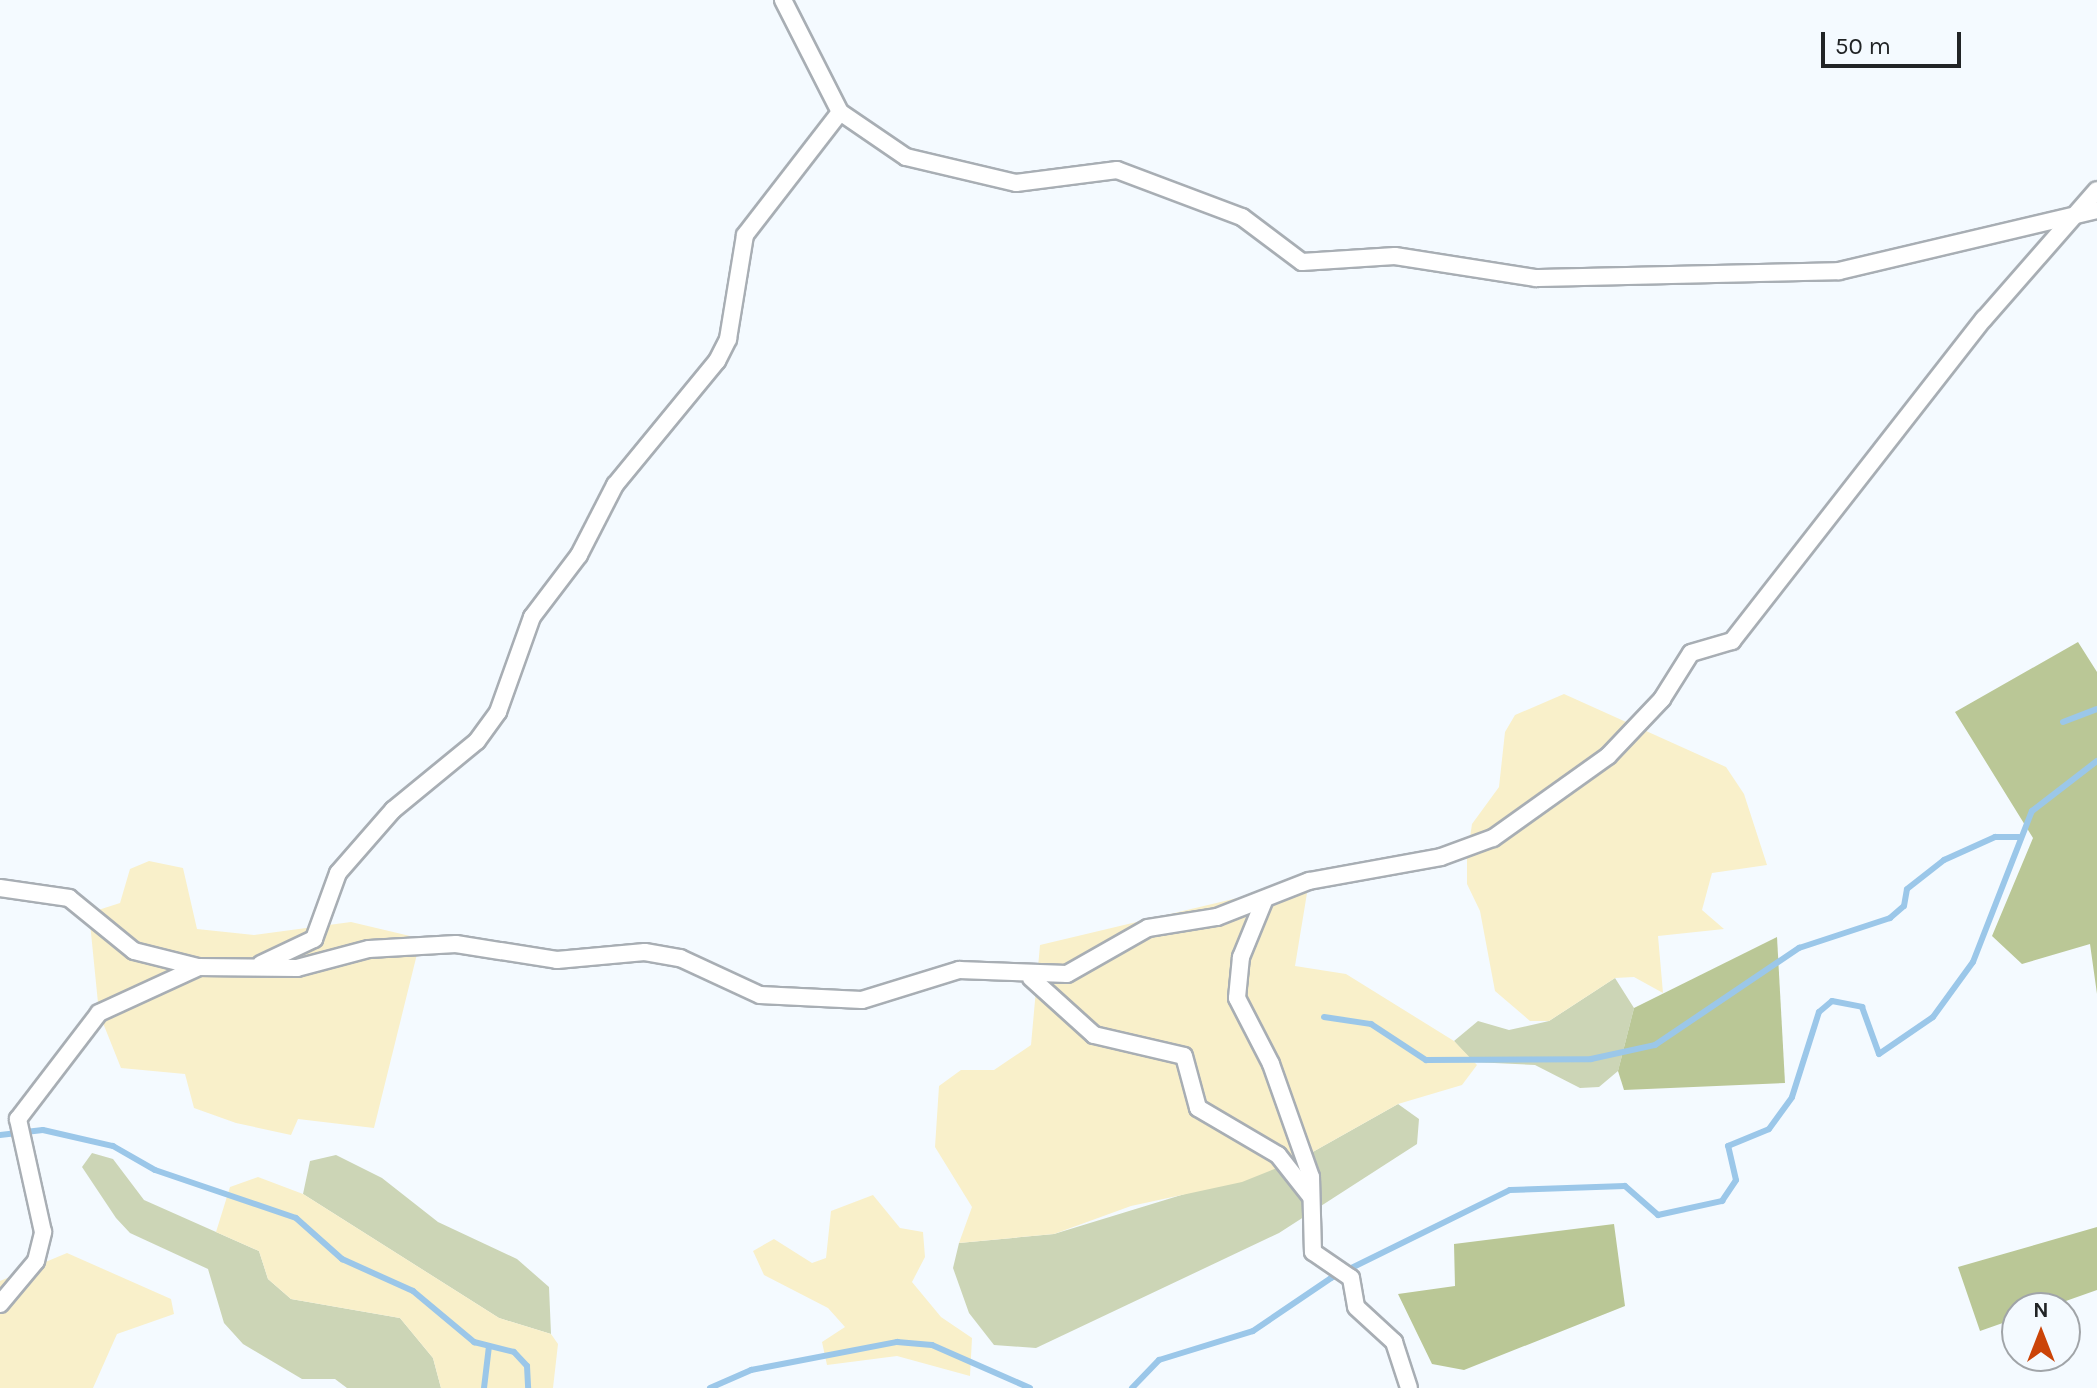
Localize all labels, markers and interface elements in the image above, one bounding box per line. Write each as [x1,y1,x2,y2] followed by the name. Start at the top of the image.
[1825,16,1965,66] scale bar
[1835,32,1891,60] text: 50 m
[2001,1292,2081,1372] north arrow
[2033,1297,2049,1323] text: N

